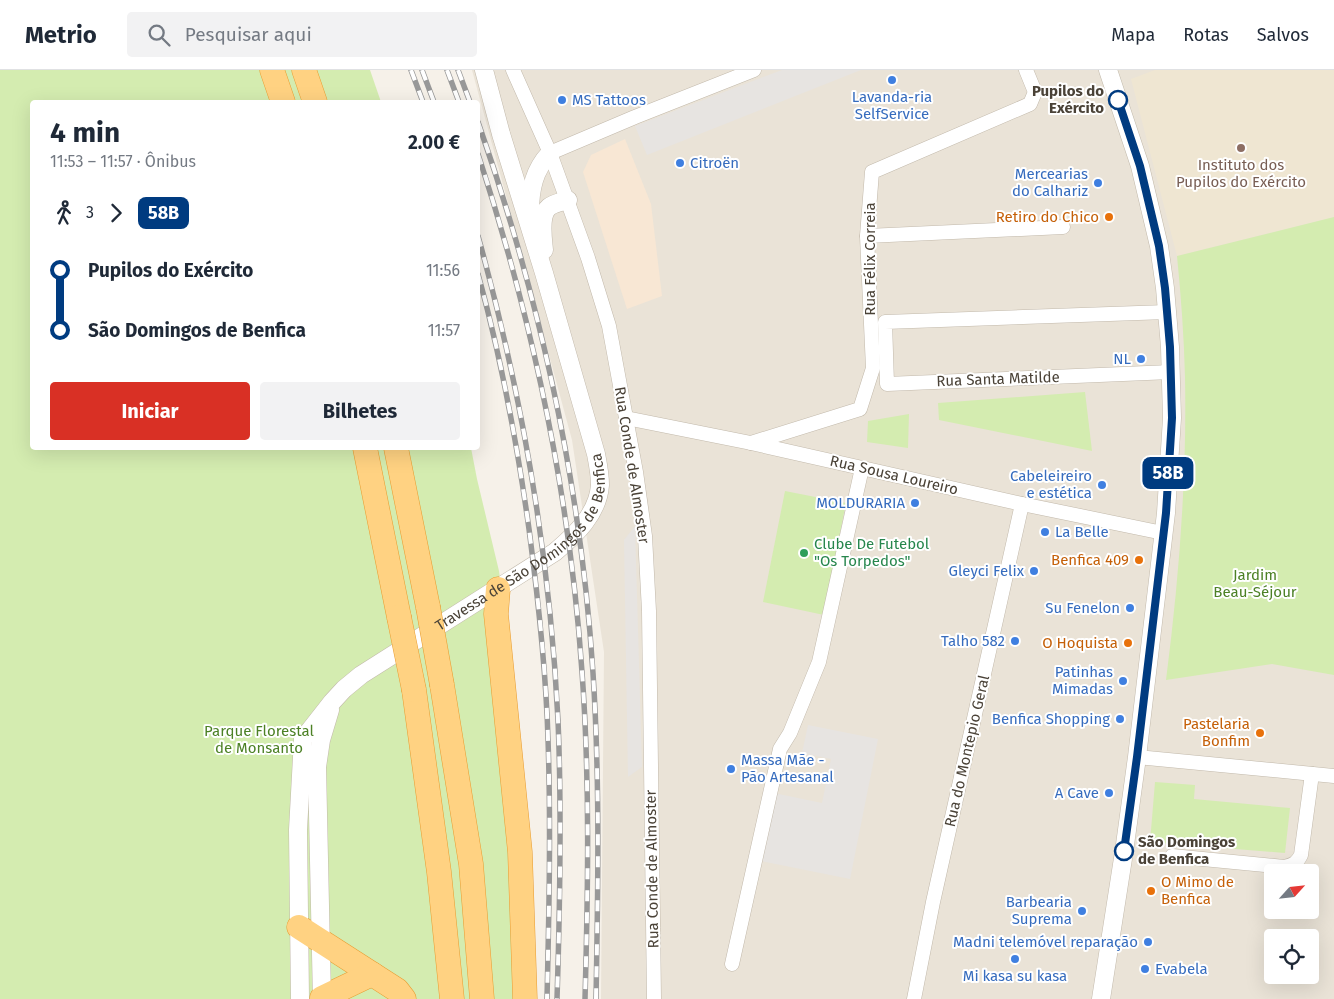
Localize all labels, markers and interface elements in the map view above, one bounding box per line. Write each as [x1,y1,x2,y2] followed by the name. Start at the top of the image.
[127,12,477,57] search box
[25,21,97,49] text: Metrio
[145,21,173,49] icon: search
[185,23,312,46] text: Pesquisar aqui
[1111,24,1155,46] text: Mapa
[1183,24,1229,46] text: Rotas
[1257,24,1309,46] text: Salvos
[886,74,898,86] marker: Lavanda-ria SelfService
[1032,82,1104,117] place label: Pupilos do Exército
[852,88,932,123] place label: Lavanda-ria SelfService
[1108,90,1128,110] marker: Pupilos do Exército
[572,91,646,109] place label: MS Tattoos
[556,94,568,106] marker: MS Tattoos
[50,116,120,149] text: 4 min
[408,131,460,154] text: 2.00 €
[1235,142,1247,154] marker: Instituto dos Pupilos do Exército
[50,152,196,171] text: 11:53 – 11:57 · Ônibus
[690,154,739,172] place label: Citroën
[1176,156,1306,191] place label: Instituto dos Pupilos do Exército
[674,157,686,169] marker: Citroën
[1012,165,1088,200] place label: Mercearias do Calhariz
[1092,177,1104,189] marker: Mercearias do Calhariz
[50,199,78,227] icon: walk
[102,199,130,227] icon: forward
[148,202,179,224] text: 58B
[861,202,879,316] street label: Rua Félix Correia
[86,203,94,222] text: 3
[996,208,1099,226] place label: Retiro do Chico
[1103,211,1115,223] marker: Retiro do Chico
[88,259,253,282] text: Pupilos do Exército
[426,261,460,280] text: 11:56
[88,319,306,342] text: São Domingos de Benfica
[428,321,460,340] text: 11:57
[1113,350,1132,368] place label: NL
[1135,353,1147,365] marker: NL
[936,368,1060,390] street label: Rua Santa Matilde
[50,382,250,440] button: Iniciar
[260,382,460,440] button: Bilhetes
[611,385,653,545] street label: Rua Conde de Almoster
[828,451,960,499] street label: Rua Sousa Loureiro
[432,452,609,635] street label: Travessa de São Domingos de Benfica
[1139,457,1197,489] line badge: 58B
[1152,462,1184,484] text: 58B
[1010,467,1092,502] place label: Cabeleireiro e estética
[1096,479,1108,491] marker: Cabeleireiro e estética
[816,494,905,512] place label: MOLDURARIA
[909,497,921,509] marker: MOLDURARIA
[1055,523,1109,541] place label: La Belle
[1039,526,1051,538] marker: La Belle
[814,535,930,570] place label: Clube De Futebol "Os Torpedos"
[798,547,810,559] marker: Clube De Futebol "Os Torpedos"
[1051,551,1129,569] place label: Benfica 409
[1133,554,1145,566] marker: Benfica 409
[948,562,1025,580] place label: Gleyci Felix
[1028,565,1040,577] marker: Gleyci Felix
[1213,566,1297,601] park label: Jardim Beau-Séjour
[1045,599,1120,617] place label: Su Fenelon
[1124,602,1136,614] marker: Su Fenelon
[941,632,1005,650] place label: Talho 582
[1042,634,1118,652] place label: O Hoquista
[1009,635,1021,647] marker: Talho 582
[1122,637,1134,649] marker: O Hoquista
[1052,663,1113,698] place label: Patinhas Mimadas
[941,673,993,829] street label: Rua do Montepio Geral
[1117,675,1129,687] marker: Patinhas Mimadas
[992,710,1110,728] place label: Benfica Shopping
[1114,713,1126,725] marker: Benfica Shopping
[1183,715,1250,750] place label: Pastelaria Bonfim
[204,722,314,757] park label: Parque Florestal de Monsanto
[1254,727,1266,739] marker: Pastelaria Bonfim
[741,751,834,786] place label: Massa Mãe - Pão Artesanal
[725,763,737,775] marker: Massa Mãe - Pão Artesanal
[1055,784,1099,802] place label: A Cave
[1103,787,1115,799] marker: A Cave
[642,789,662,948] street label: Rua Conde de Almoster
[1138,833,1235,868] place label: São Domingos de Benfica
[1114,841,1134,861] marker: São Domingos de Benfica
[1264,864,1319,919] north arrow
[1264,864,1319,984] map controls
[1161,873,1234,908] place label: O Mimo de Benfica
[1145,885,1157,897] marker: O Mimo de Benfica
[1006,893,1072,928] place label: Barbearia Suprema
[1076,905,1088,917] marker: Barbearia Suprema
[1264,929,1319,984] button: locate
[953,933,1138,951] place label: Madni telemóvel reparação
[1142,936,1154,948] marker: Madni telemóvel reparação
[1009,953,1021,965] marker: Mi kasa su kasa
[1155,960,1208,978] place label: Evabela
[1139,963,1151,975] marker: Evabela
[963,967,1067,985] place label: Mi kasa su kasa

